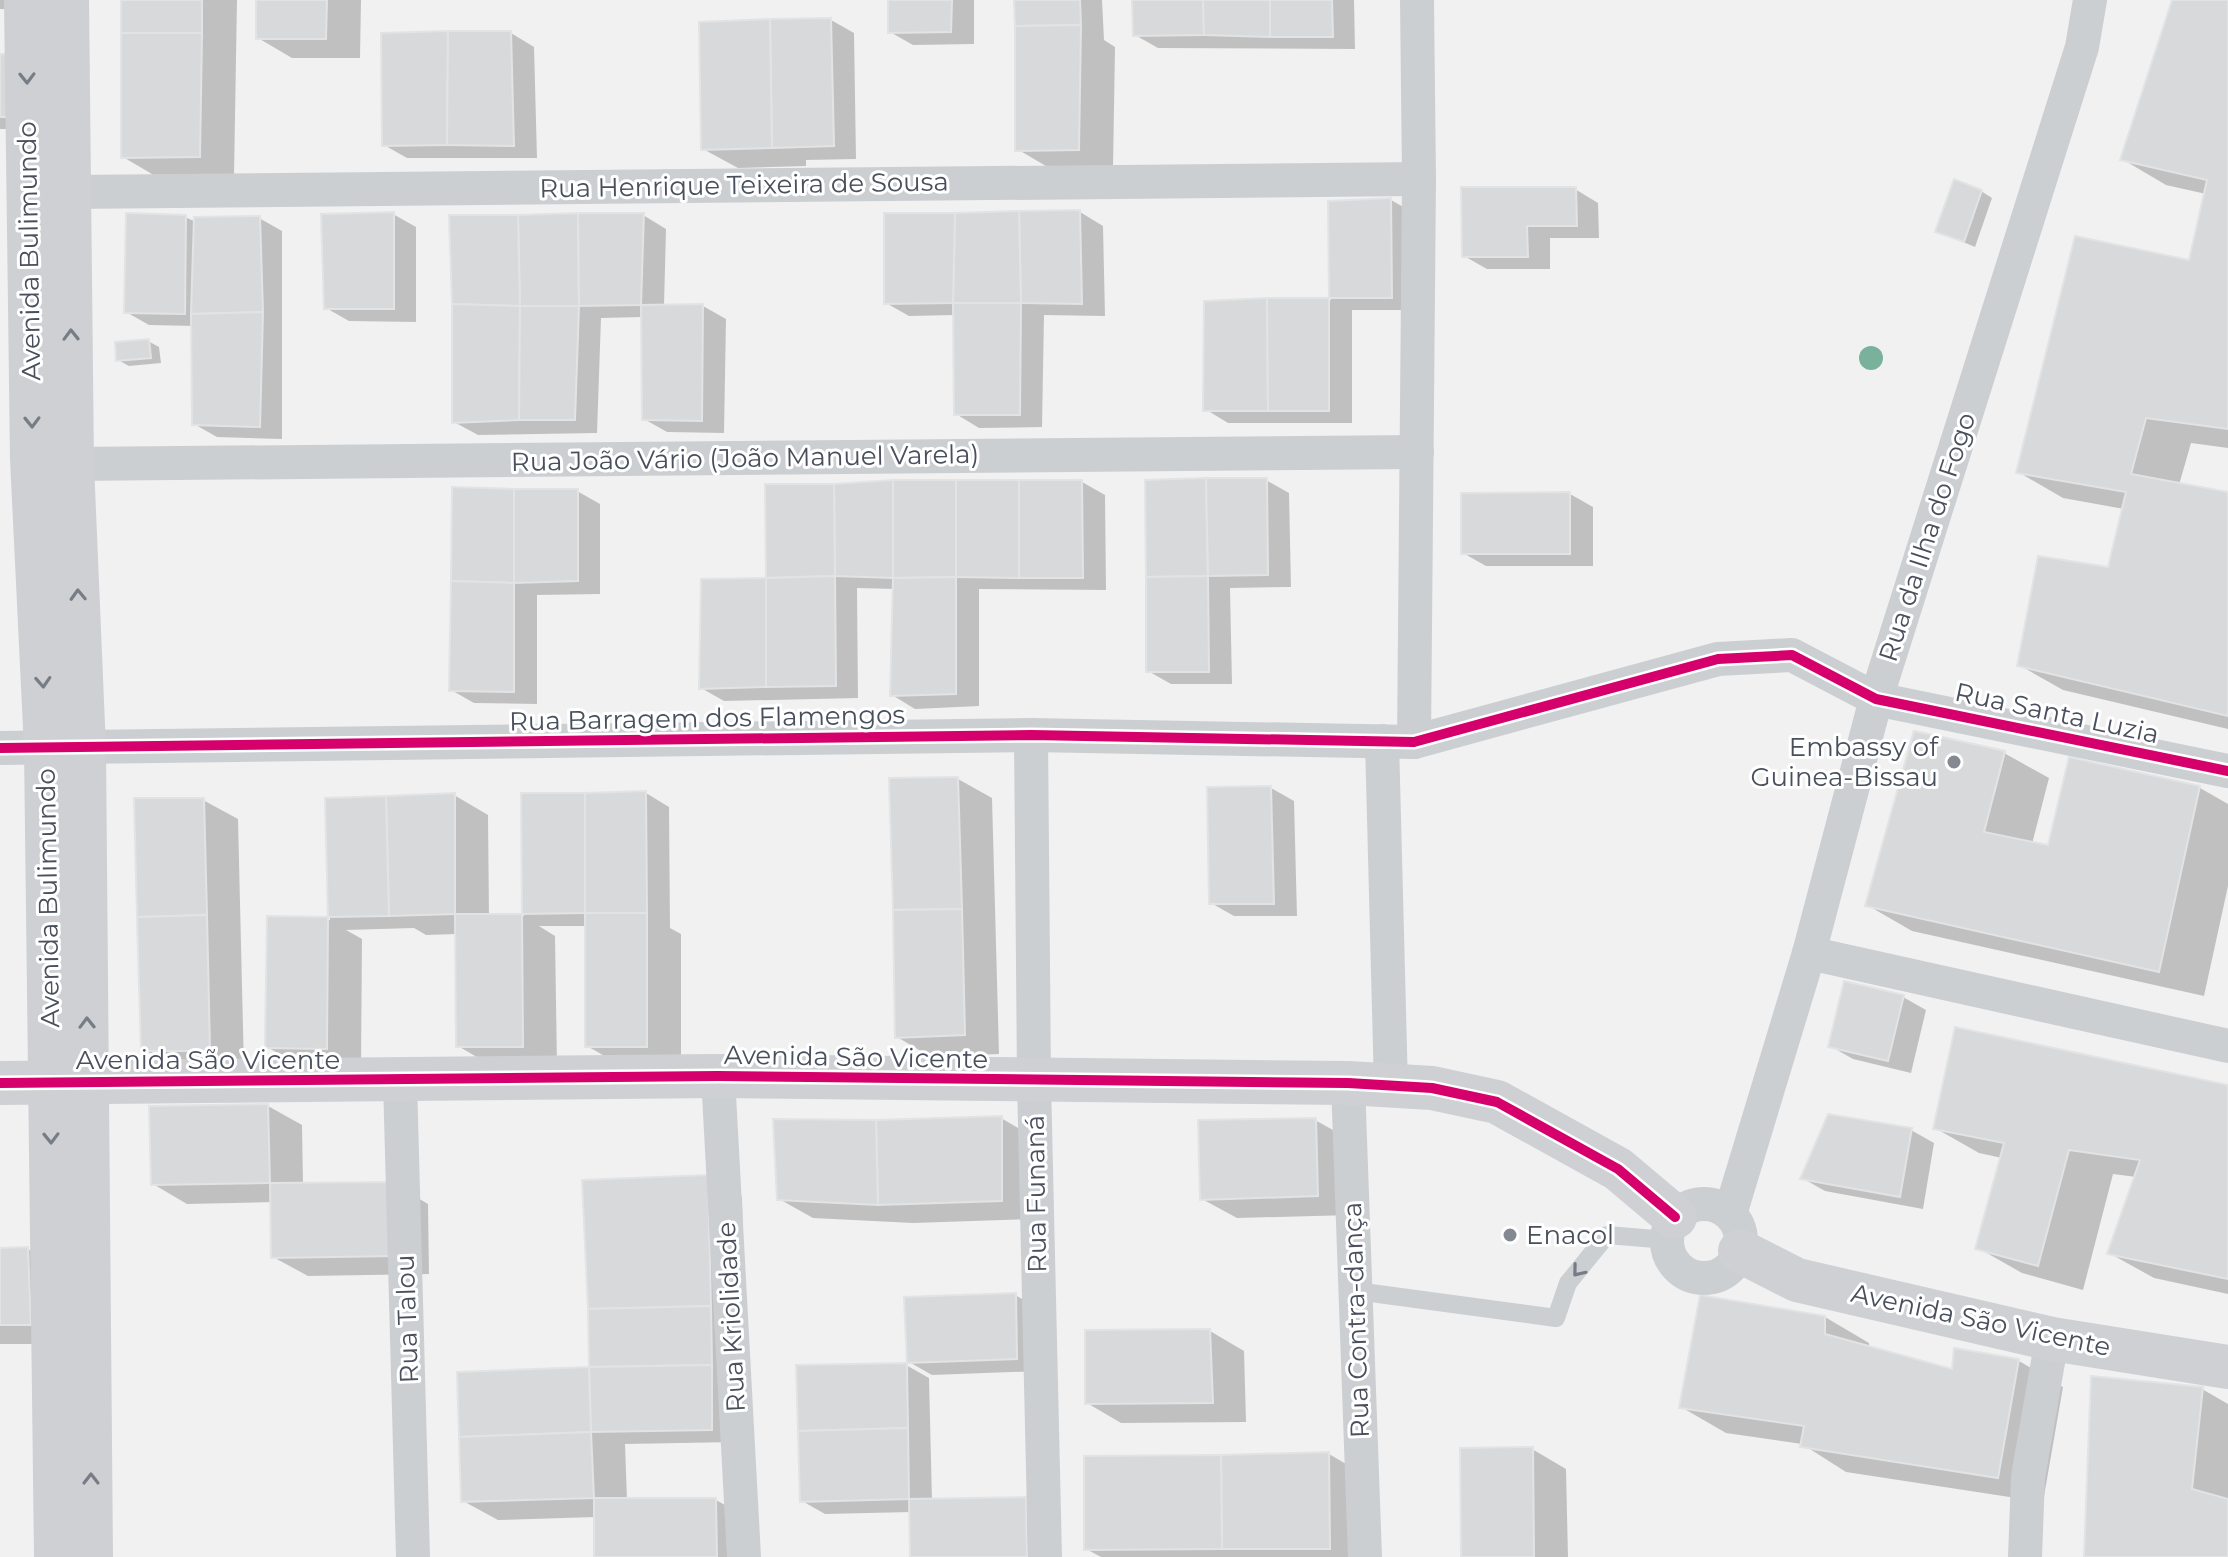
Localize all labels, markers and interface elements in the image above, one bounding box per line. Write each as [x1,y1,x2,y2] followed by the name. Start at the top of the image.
[18,72,36,85] one-way arrow
[11,121,47,381] street label: Avenida Bulimundo
[539,165,949,205] street label: Rua Henrique Teixeira de Sousa
[62,328,79,341] one-way arrow
[1872,408,1982,666] street label: Rua da Ilha do Fogo
[23,416,40,429] one-way arrow
[511,438,979,478] street label: Rua João Vário (João Manuel Varela)
[69,588,86,601] one-way arrow
[34,676,51,689] one-way arrow
[1952,676,2162,750] street label: Rua Santa Luzia
[509,699,905,737] street label: Rua Barragem dos Flamengos
[1750,731,1939,793] place label: Embassy of Guinea-Bissau
[1945,753,1963,771] marker: Embassy of Guinea-Bissau
[30,768,66,1028] street label: Avenida Bulimundo
[78,1016,96,1029] one-way arrow
[724,1039,988,1075] street label: Avenida São Vicente
[76,1044,340,1076] street label: Avenida São Vicente
[1019,1115,1053,1273] street label: Rua Funaná
[42,1132,59,1145] one-way arrow
[1336,1201,1376,1439] street label: Rua Contra-dança
[1526,1219,1614,1251] place label: Enacol
[710,1221,752,1413] street label: Rua Kriolidade
[1501,1226,1519,1244] marker: Enacol
[389,1254,425,1384] street label: Rua Talou
[1573,1262,1588,1276] one-way arrow
[1848,1277,2114,1363] street label: Avenida São Vicente
[82,1472,100,1485] one-way arrow

